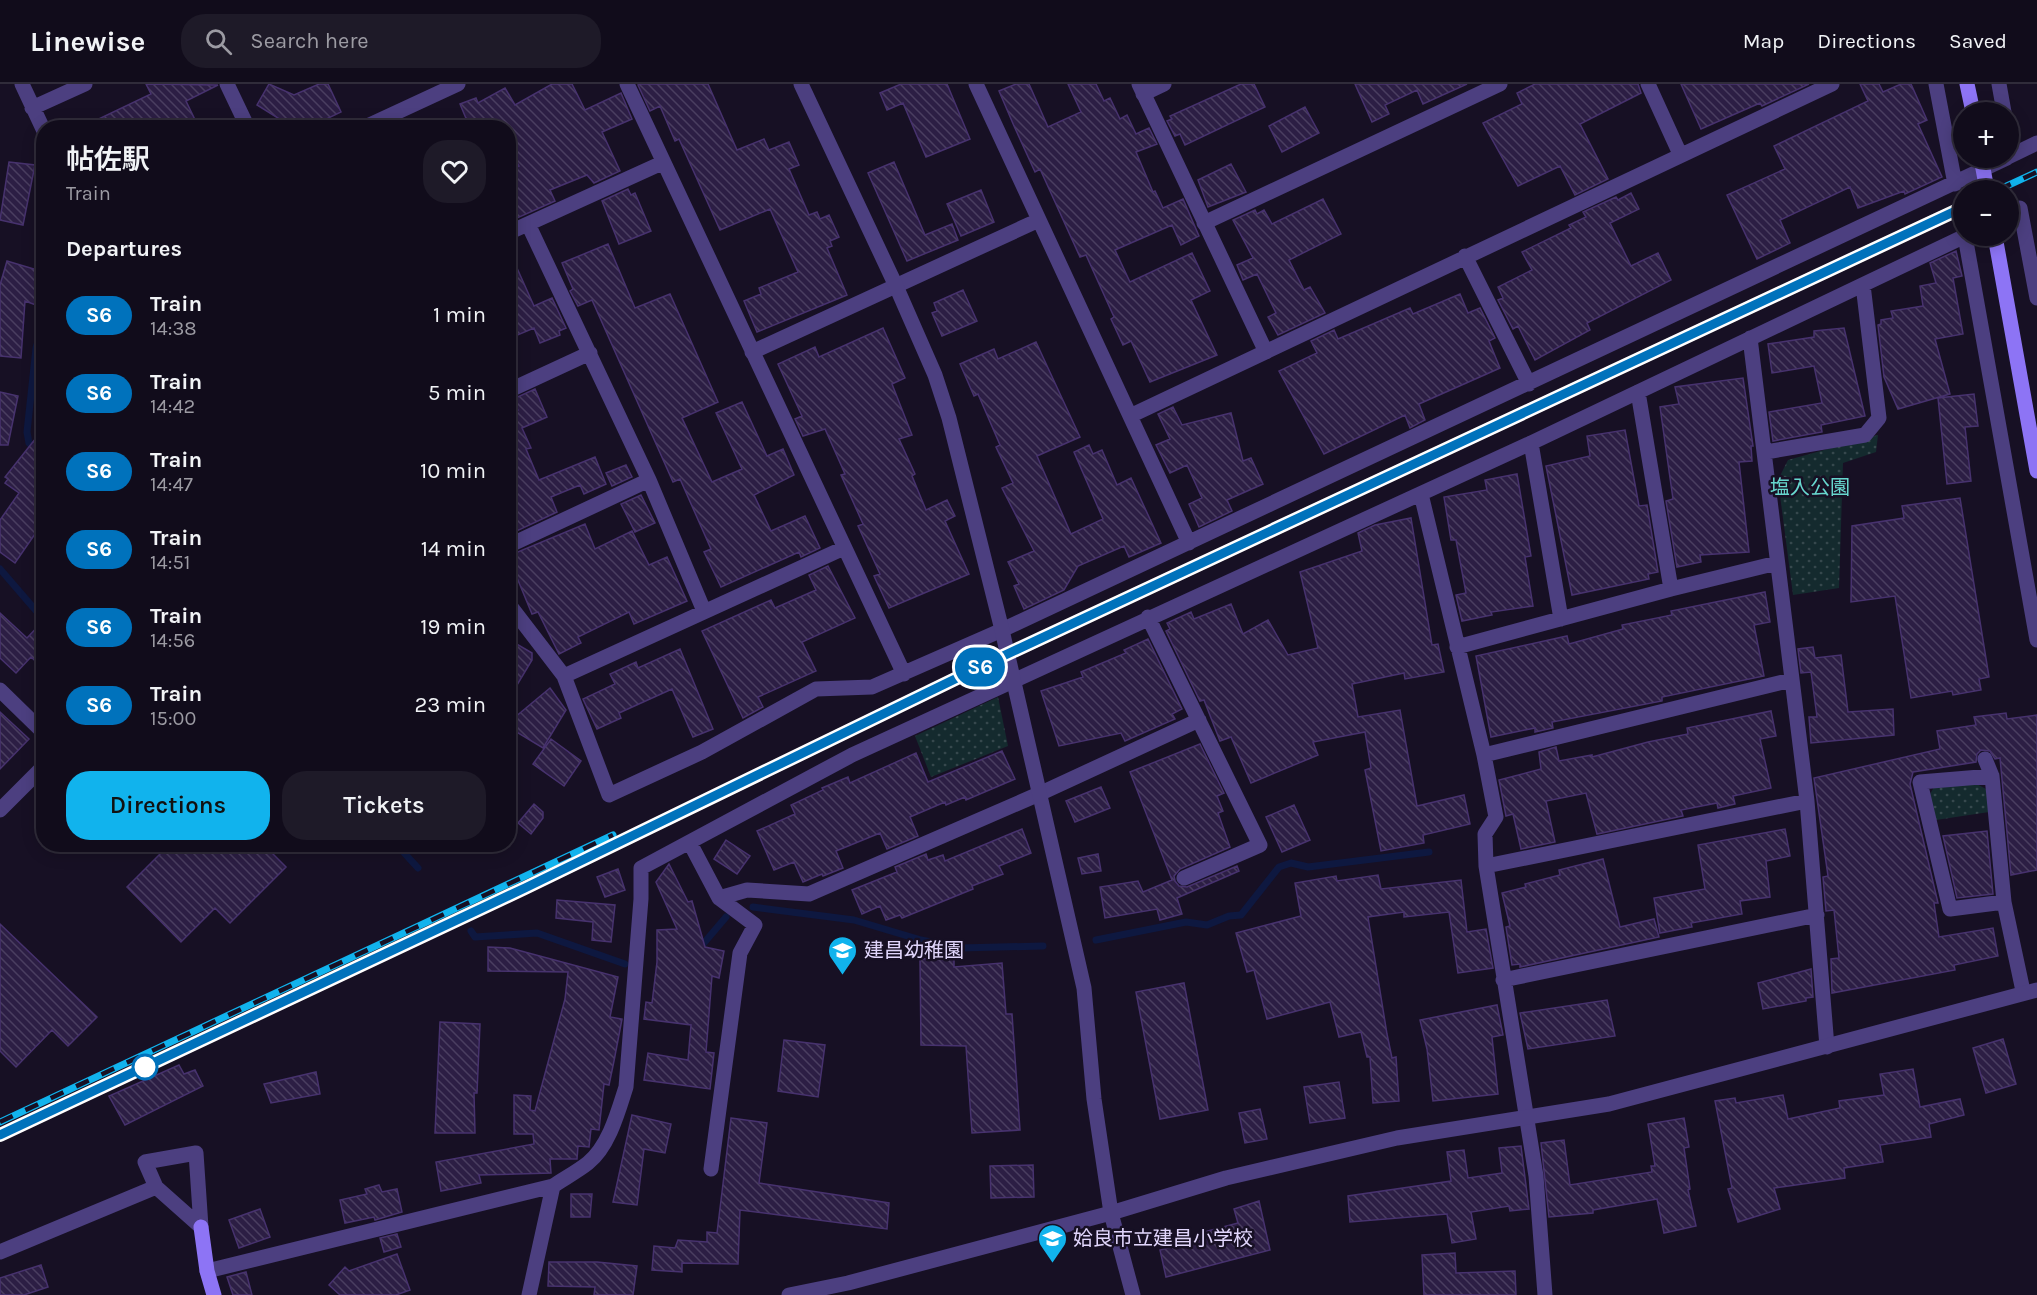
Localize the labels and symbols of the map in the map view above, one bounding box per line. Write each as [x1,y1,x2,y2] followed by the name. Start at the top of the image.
[1770,476,1850,499] park label: 塩入公園
[953,648,1007,686] line badge: S6
[827,934,859,976] school or university icon: 建昌幼稚園
[864,939,964,962] place label: 建昌幼稚園
[132,1054,158,1080] unlabelled marker
[1036,1222,1068,1264] school or university icon: 姶良市立建昌小学校
[1073,1227,1253,1250] place label: 姶良市立建昌小学校

